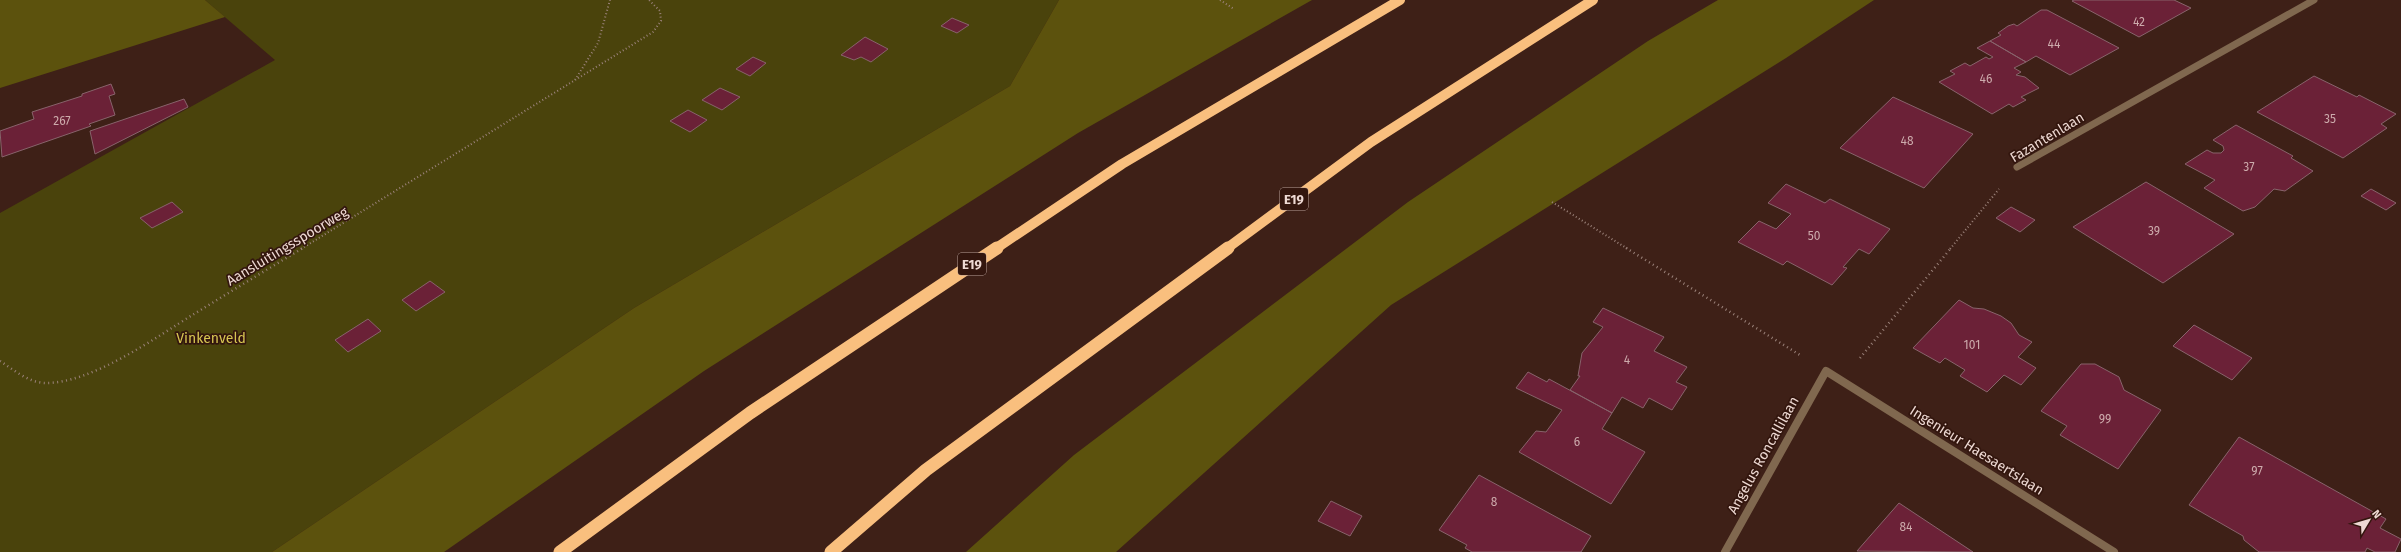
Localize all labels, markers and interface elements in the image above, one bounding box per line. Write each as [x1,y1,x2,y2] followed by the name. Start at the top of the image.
[2133,15,2145,29] house number: 42
[2048,37,2061,51] house number: 44
[1980,72,1992,86] house number: 46
[2007,109,2087,166] street label: Fazantenlaan
[2324,112,2336,126] house number: 35
[53,114,71,128] house number: 267
[1901,134,1914,148] house number: 48
[2243,160,2255,174] house number: 37
[1280,188,1308,210] road number: E19
[223,203,352,289] street label: Aansluitingsspoorweg
[2148,224,2160,238] house number: 39
[1808,229,1821,243] house number: 50
[958,253,986,275] road number: E19
[176,330,246,347] park label: Vinkenveld
[1964,338,1980,352] house number: 101
[1624,353,1631,367] house number: 4
[1724,394,1803,517] street label: Angelus Roncallilaan
[1907,402,2047,499] street label: Ingenieur Haesaertslaan
[2099,412,2111,426] house number: 99
[1574,435,1580,449] house number: 6
[2251,464,2263,478] house number: 97
[1491,495,1498,509] house number: 8
[2349,500,2389,540] north arrow
[2369,507,2384,521] text: N
[1900,520,1913,534] house number: 84

